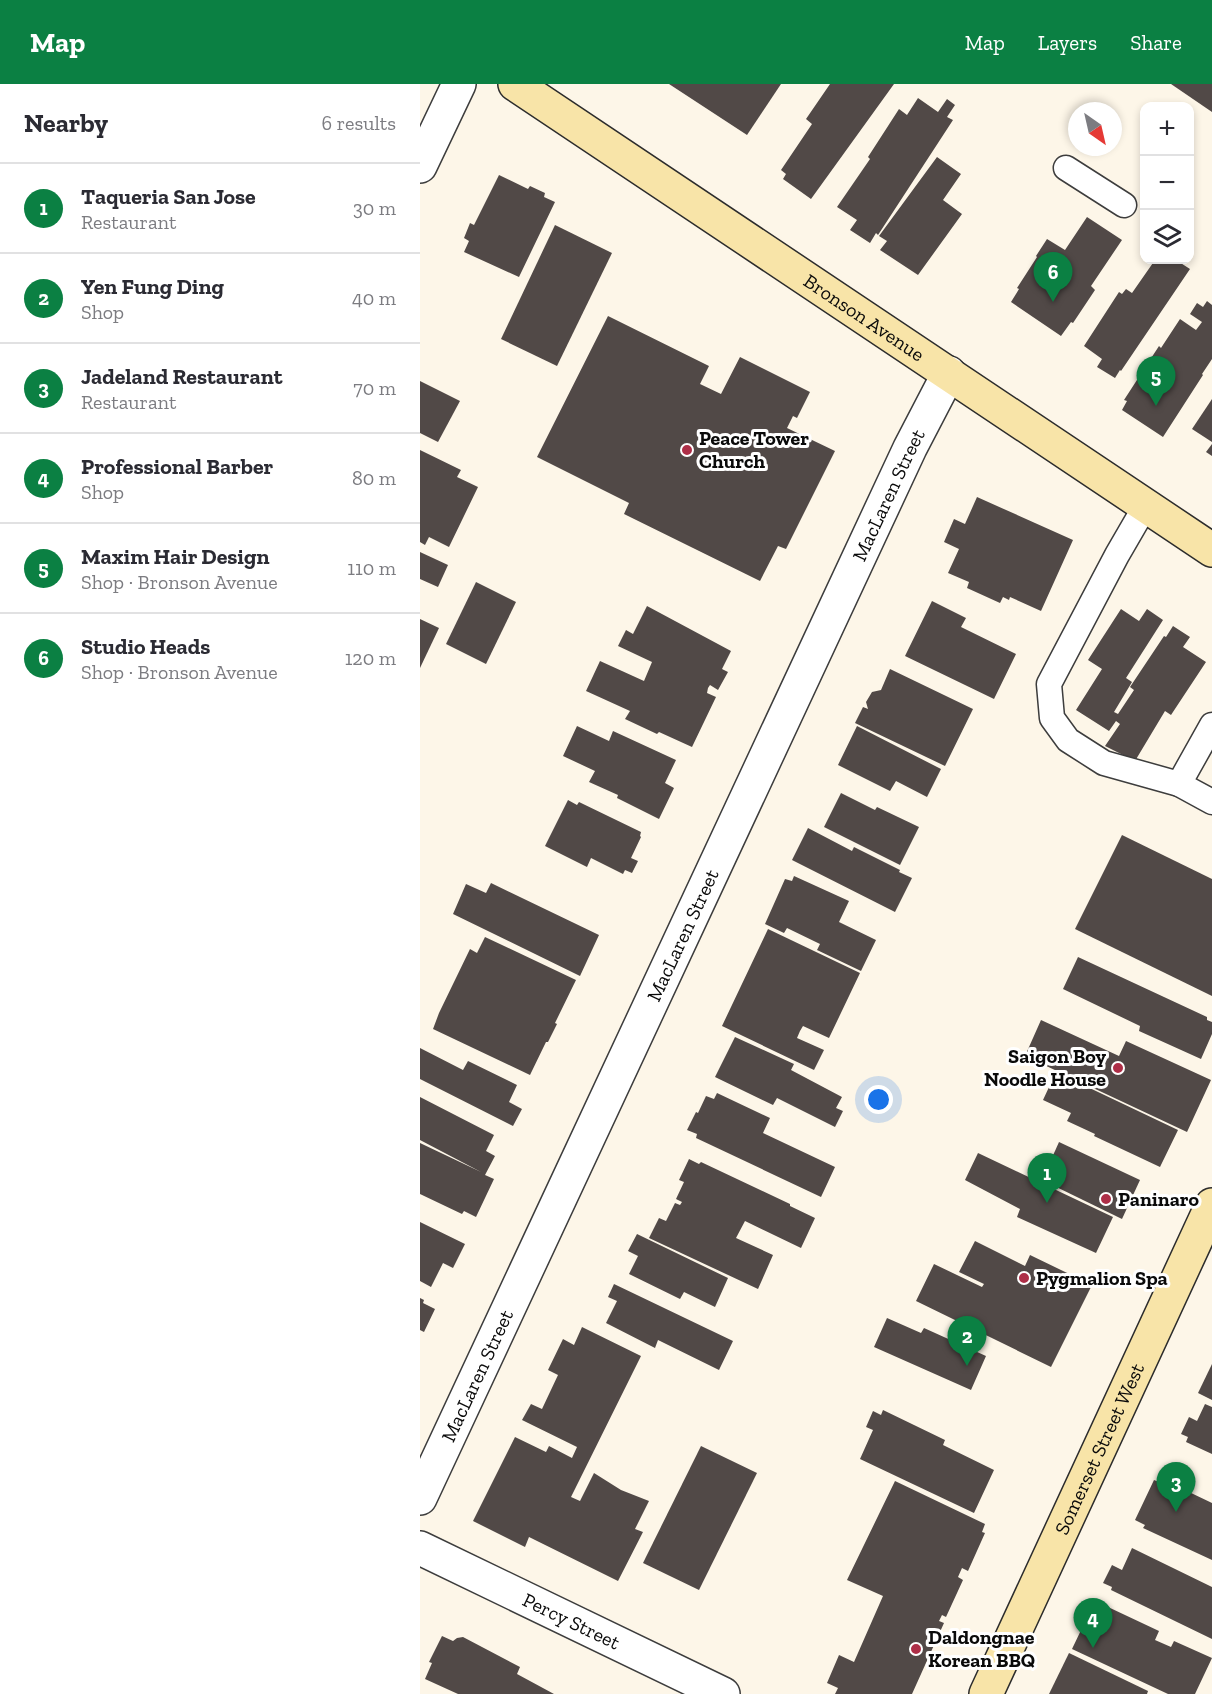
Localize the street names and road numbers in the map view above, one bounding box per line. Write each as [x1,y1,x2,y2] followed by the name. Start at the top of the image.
[799,269,929,366] street label: Bronson Avenue
[847,424,930,565] street label: MacLaren Street
[641,865,724,1005] street label: MacLaren Street
[436,1305,518,1446] street label: MacLaren Street
[1049,1359,1149,1538] street label: Somerset Street West
[519,1587,624,1655] street label: Percy Street

